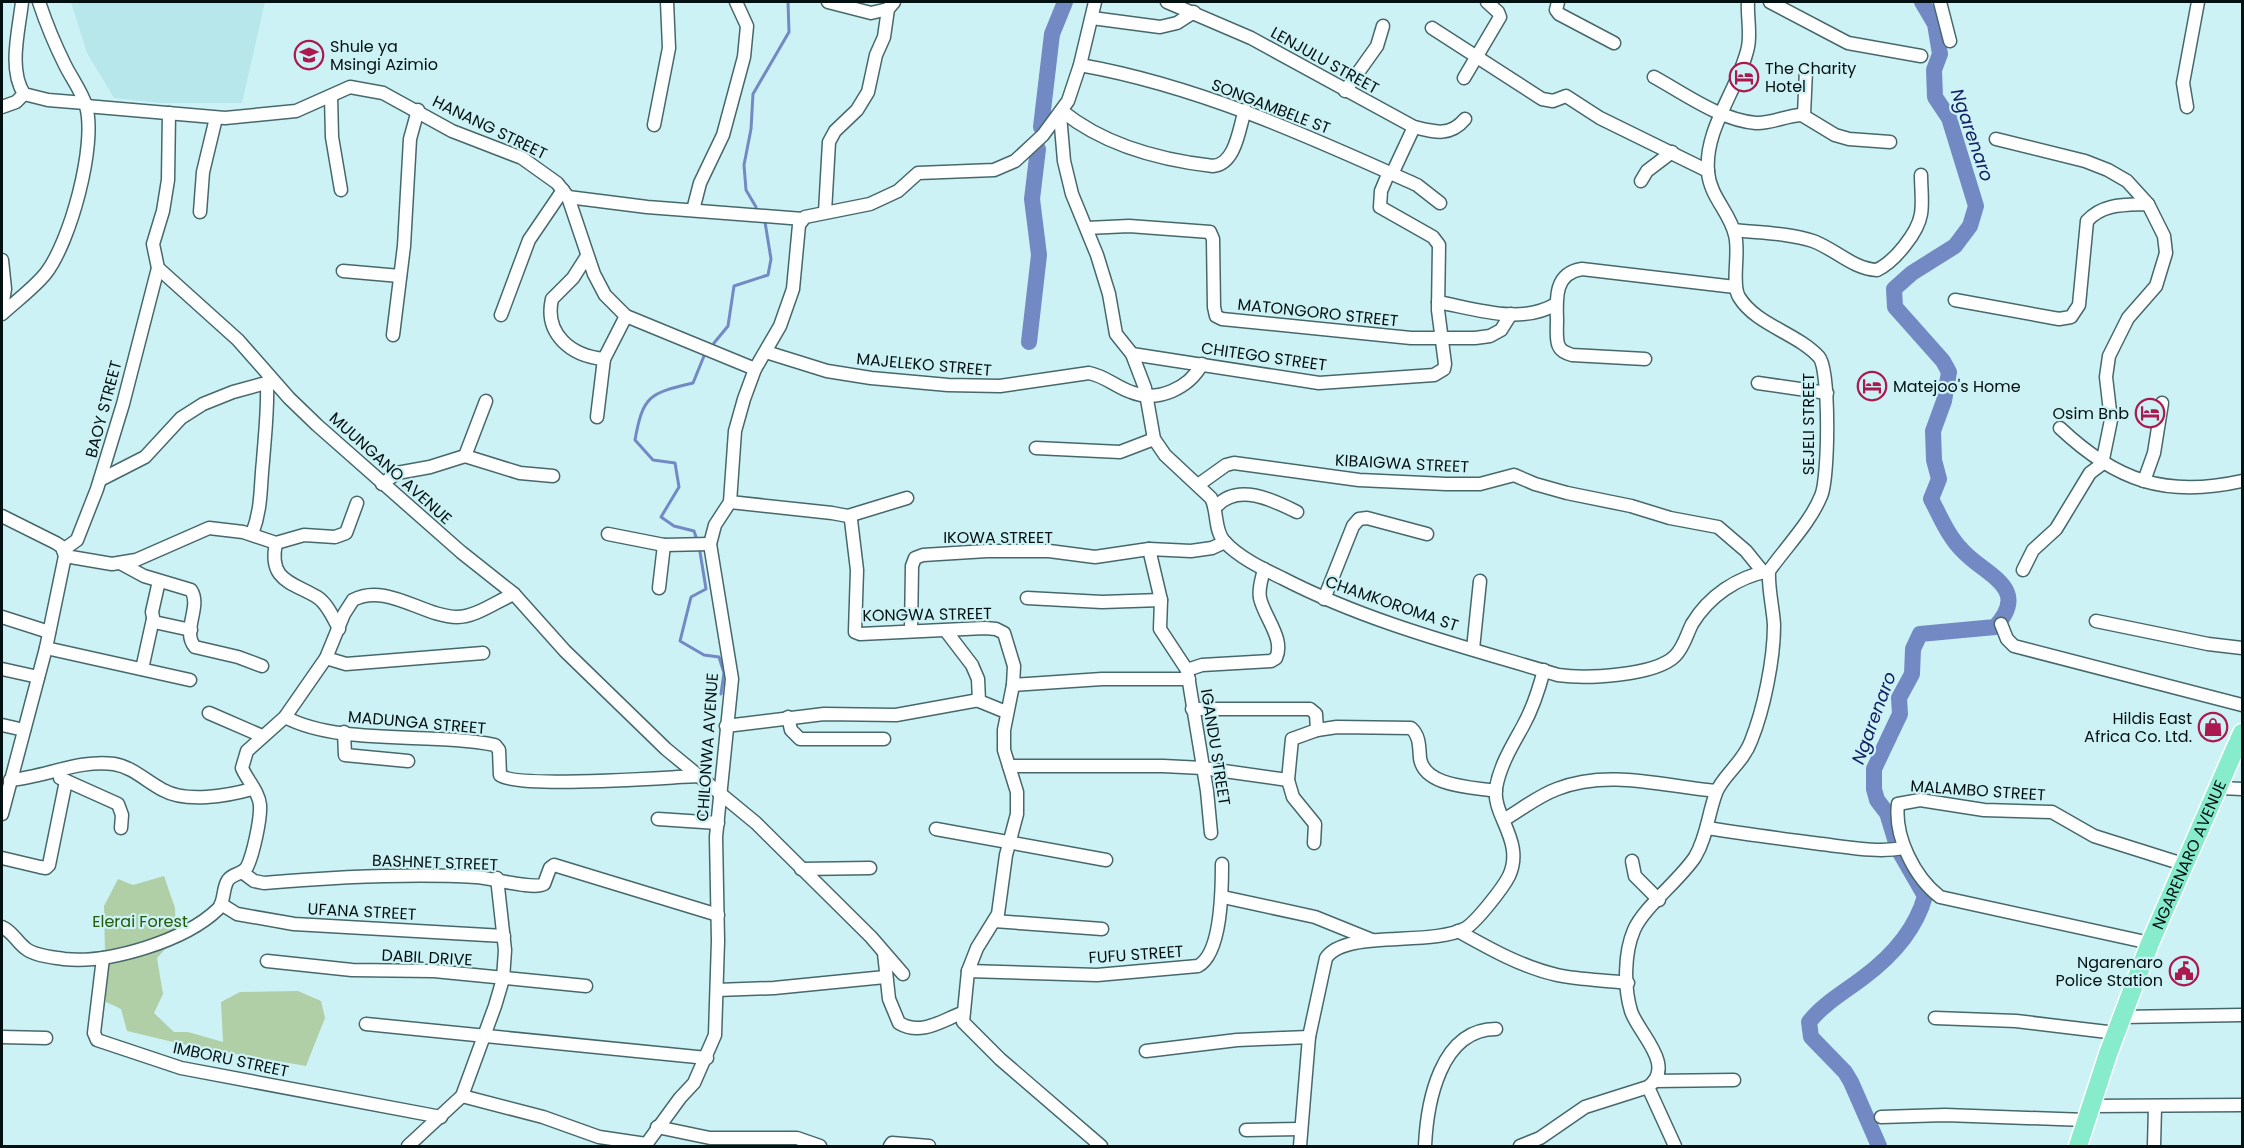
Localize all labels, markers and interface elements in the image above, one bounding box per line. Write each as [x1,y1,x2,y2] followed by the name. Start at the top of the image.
[1266,21,1383,100] street label: LENJULU STREET
[330,35,438,76] place label: Shule ya Msingi Azimio
[293,39,325,71] school or university icon: Shule ya Msingi Azimio
[1765,57,1856,98] place label: The Charity Hotel
[1728,61,1760,93] hotel icon: The Charity Hotel
[1208,73,1334,140] street label: SONGAMBELE ST
[1945,85,2000,185] water label: Ngarenaro
[429,90,551,165] street label: HANANG STREET
[1236,293,1400,332] street label: MATONGORO STREET
[1200,336,1328,377] street label: CHITEGO STREET
[855,347,993,382] street label: MAJELEKO STREET
[79,358,128,460] street label: BAOY STREET
[1856,370,1888,402] hotel icon: Matejoo's Home
[1797,373,1820,475] street label: SEJELI STREET
[1893,375,2021,398] place label: Matejoo's Home
[2134,397,2166,429] hotel icon: Osim Bnb
[2053,402,2129,425] place label: Osim Bnb
[324,407,457,530] street label: MUUNGANO AVENUE
[1334,449,1470,479] street label: KIBAIGWA STREET
[943,526,1053,549] street label: IKOWA STREET
[1322,570,1462,637] street label: CHAMKOROMA ST
[862,602,992,627] street label: KONGWA STREET
[1845,668,1902,768] water label: Ngarenaro
[691,672,724,822] street label: CHILONWA AVENUE
[1195,687,1236,807] street label: IGANDU STREET
[347,705,487,740] street label: MADUNGA STREET
[2084,707,2192,748] place label: Hildis East Africa Co. Ltd.
[2197,711,2229,743] shop icon: Hildis East Africa Co. Ltd.
[1910,774,2047,807] street label: MALAMBO STREET
[2146,776,2232,933] street label: NGARENARO AVENUE
[371,849,499,876] street label: BASHNET STREET
[307,897,417,926] street label: UFANA STREET
[92,910,188,933] park label: Elerai Forest
[1088,940,1184,969] street label: FUFU STREET
[381,944,473,971] street label: DABIL DRIVE
[2055,951,2163,992] place label: Ngarenaro Police Station
[2168,955,2200,987] public building icon: Ngarenaro Police Station
[171,1036,291,1083] street label: IMBORU STREET

